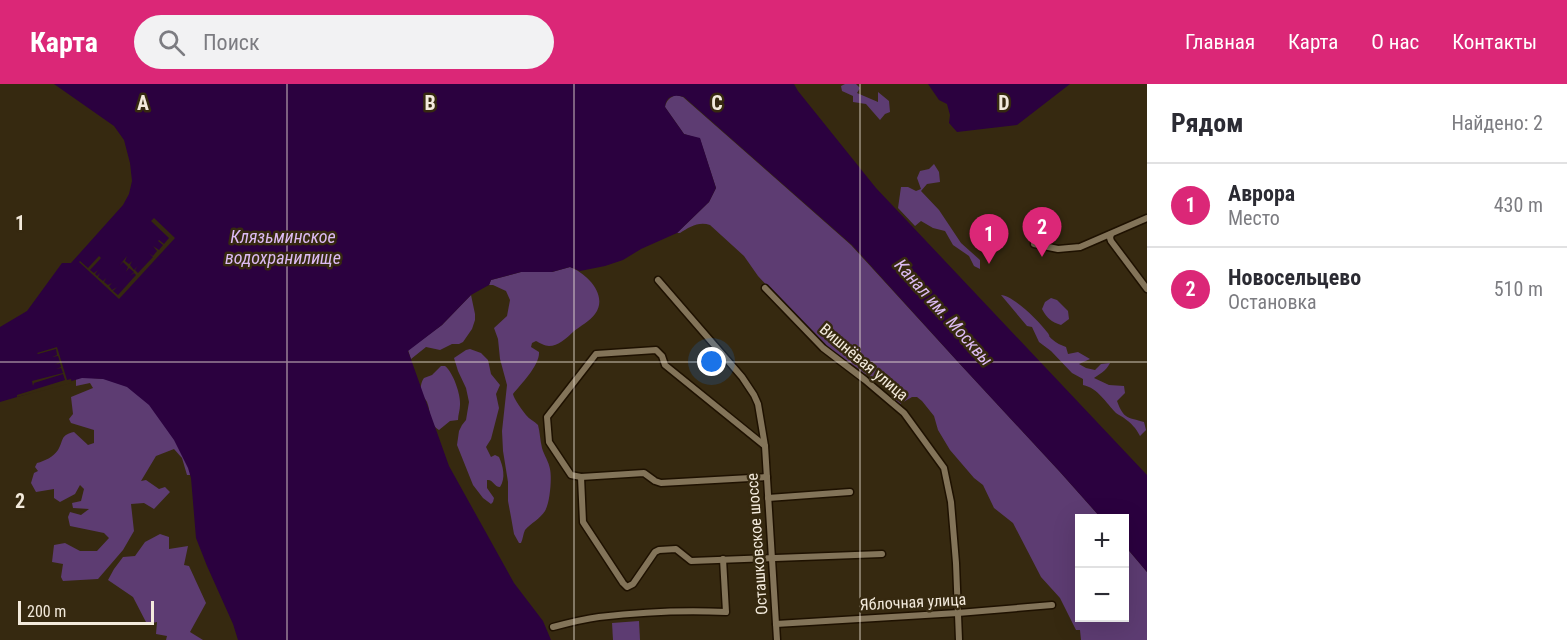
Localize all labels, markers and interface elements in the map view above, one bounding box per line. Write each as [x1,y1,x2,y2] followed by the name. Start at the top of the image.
[134,15,554,69] search box
[30,26,98,59] text: Карта
[155,26,188,59] icon: search
[203,30,260,55] text: Поиск
[1185,30,1255,54] text: Главная
[1288,30,1338,54] text: Карта
[1371,30,1419,54] text: О нас
[1452,30,1537,54] text: Контакты
[137,91,149,115] text: A
[424,91,436,115] text: B
[711,91,723,115] text: C
[998,91,1010,115] text: D
[1171,108,1243,138] text: Рядом
[1451,111,1543,135] text: Найдено: 2
[1228,181,1295,206] text: Аврора
[1185,193,1196,217] text: 1
[1494,193,1543,217] text: 430 m
[1228,206,1280,230] text: Место
[1022,208,1062,257] pin: 2
[15,211,25,235] text: 1
[970,214,1008,264] pin: 1
[225,226,341,268] water label: Клязьминское водохранилище
[891,254,997,370] water label: Канал им. Москвы
[1228,265,1361,290] text: Новосельцево
[1185,277,1196,301] text: 2
[1494,277,1543,301] text: 510 m
[1228,290,1317,314] text: Остановка
[816,319,912,405] street label: Вишнёвая улица
[697,347,726,376] your location
[743,473,771,615] street label: Осташковское шоссе
[15,489,25,513] text: 2
[1075,514,1129,622] map controls
[1075,514,1129,568] button: +
[1075,568,1129,622] button: −
[859,590,967,614] street label: Яблочная улица
[18,598,154,626] scale bar
[27,602,66,621] text: 200 m

